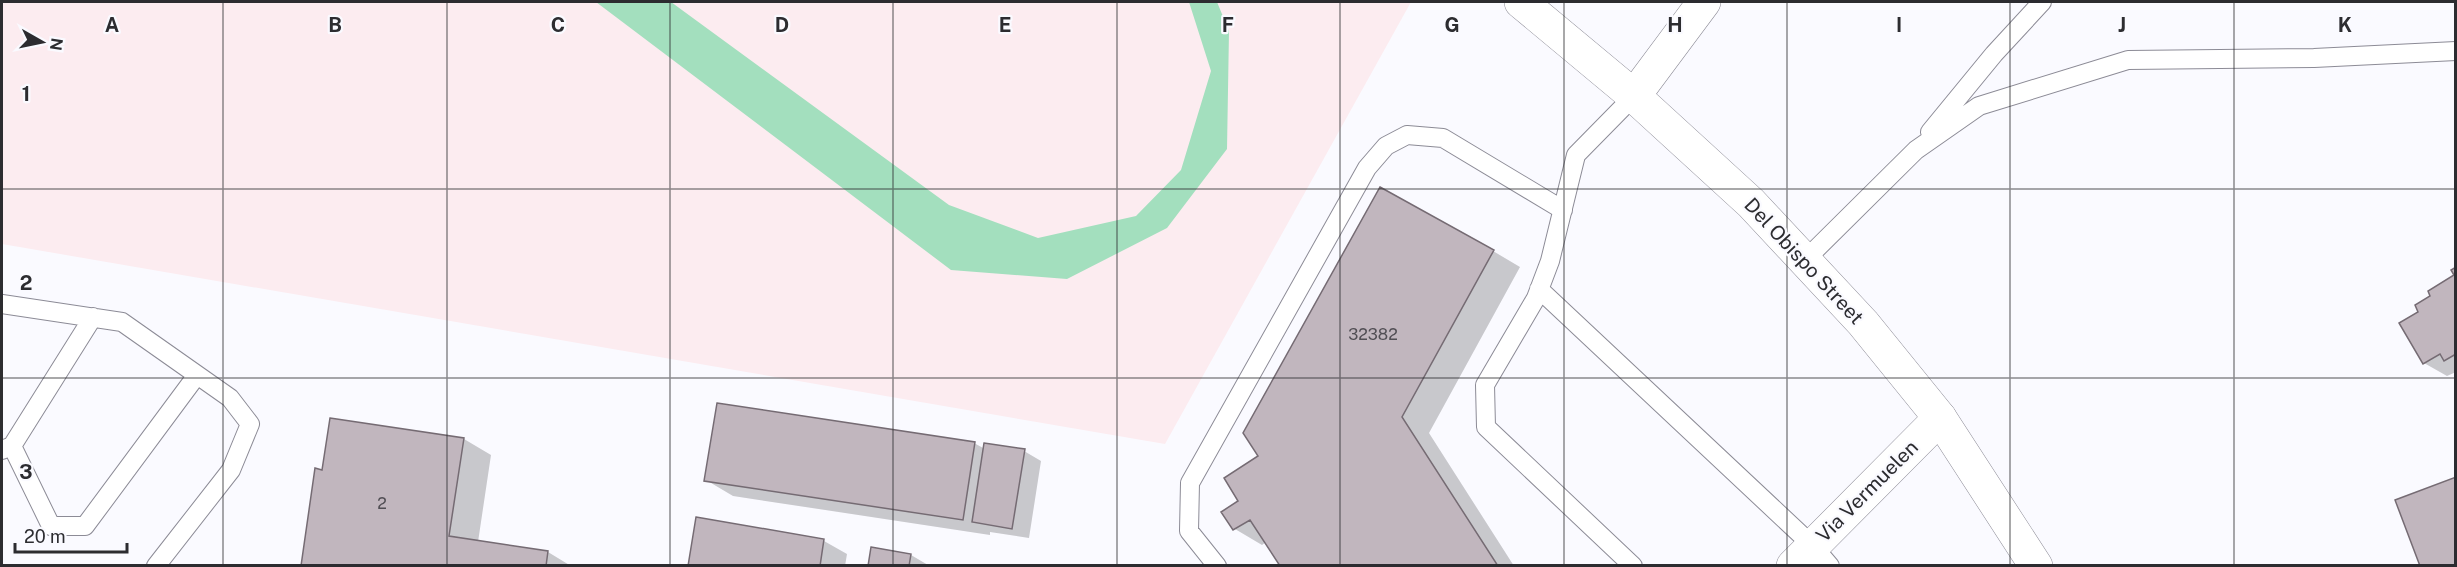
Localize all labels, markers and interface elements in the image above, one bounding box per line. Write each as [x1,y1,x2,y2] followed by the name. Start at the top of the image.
[12,12,72,72] north arrow
[105,13,119,37] text: A
[328,13,342,37] text: B
[551,13,565,37] text: C
[775,13,789,37] text: D
[999,13,1011,37] text: E
[1222,13,1234,37] text: F
[1444,13,1460,37] text: G
[1667,13,1683,37] text: H
[1896,13,1902,37] text: I
[2118,13,2126,37] text: J
[2338,13,2352,37] text: K
[46,37,67,52] text: N
[22,82,30,106] text: 1
[1739,193,1869,329] street label: Del Obispo Street
[20,271,32,295] text: 2
[1348,325,1398,344] house number: 32382
[1811,435,1923,547] street label: Via Vermuelen
[19,460,33,484] text: 3
[377,494,387,513] house number: 2
[15,516,128,554] scale bar
[24,526,66,547] text: 20 m

